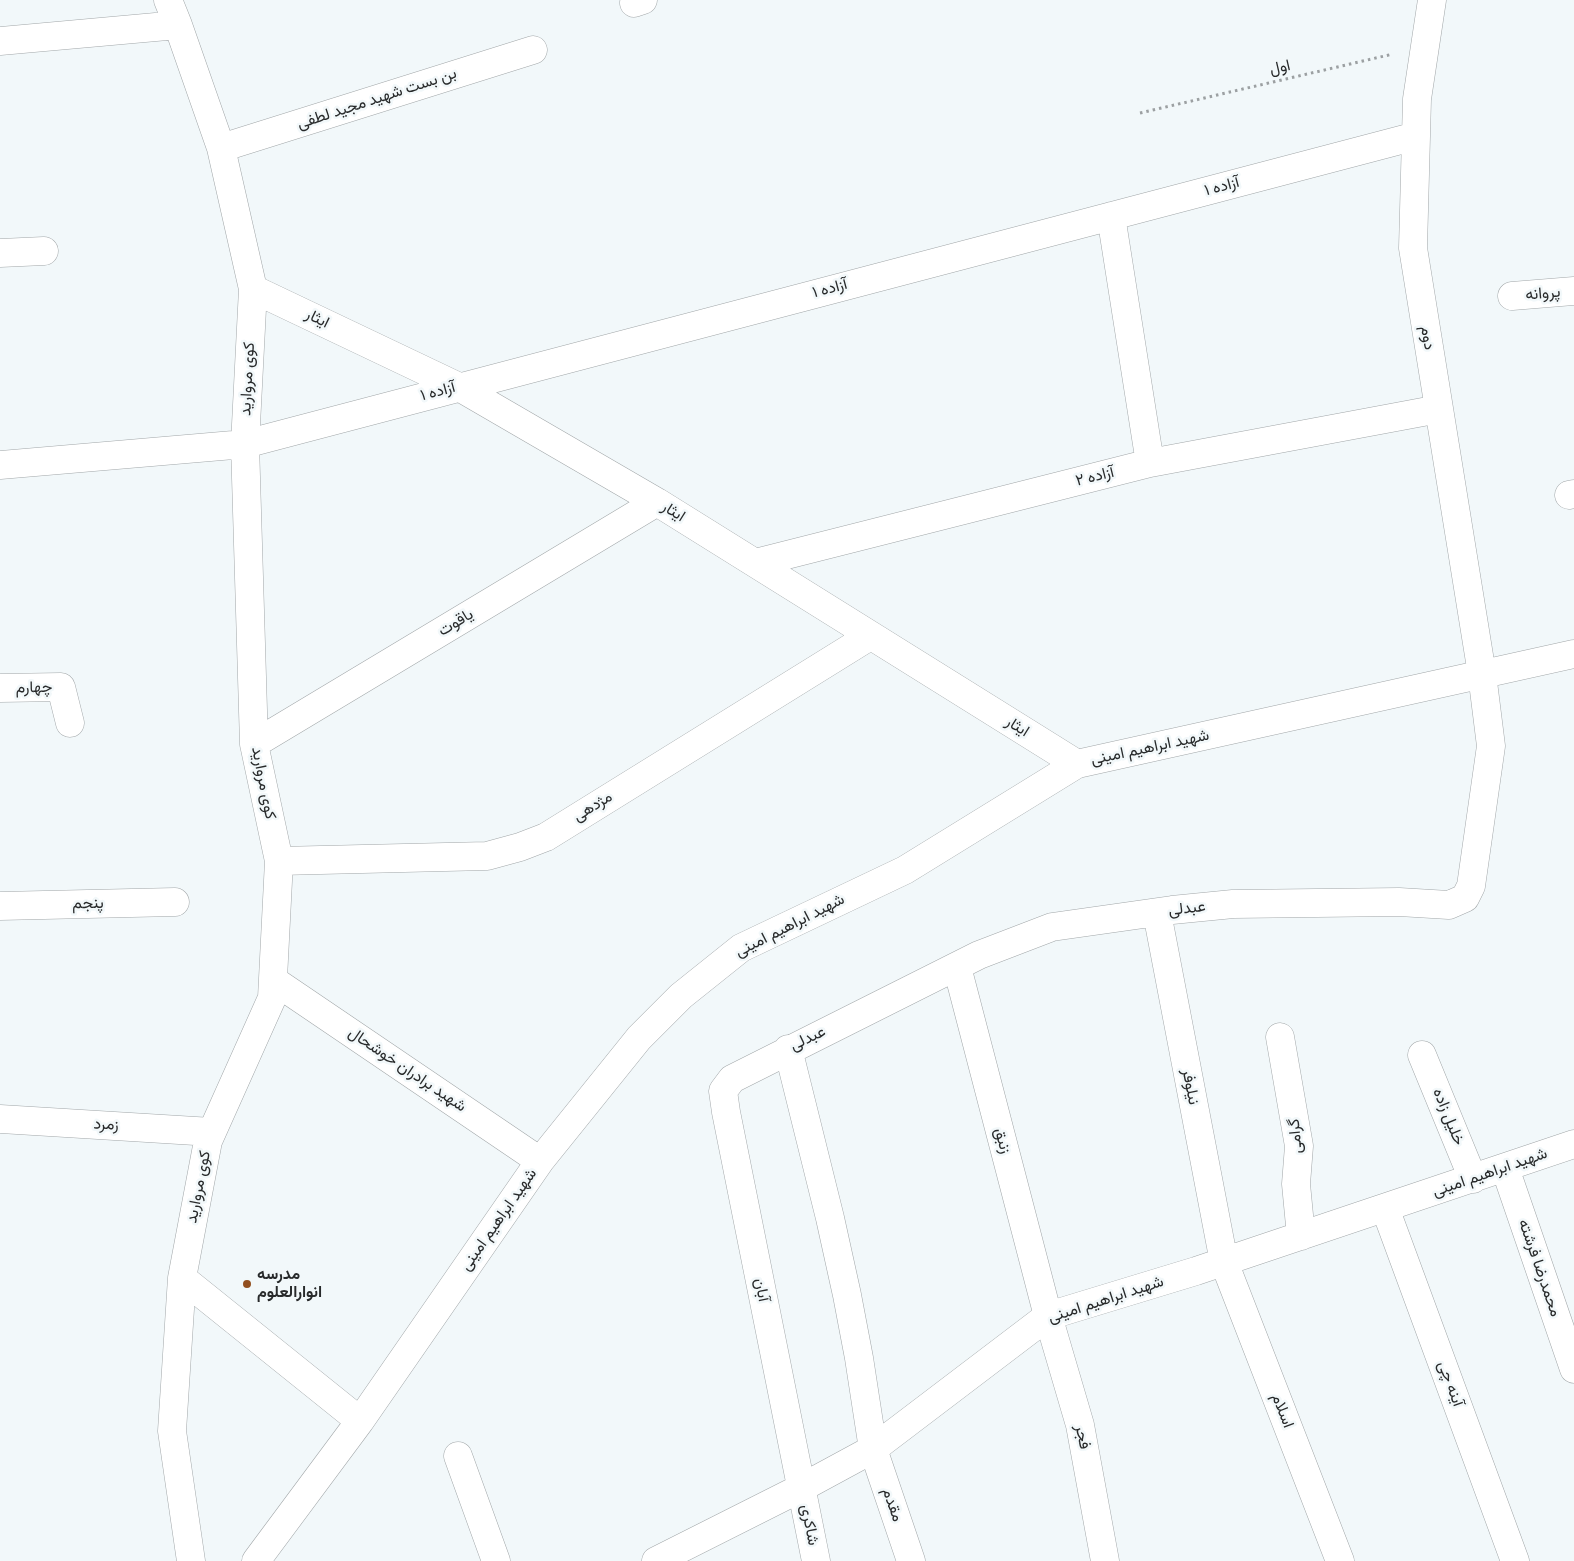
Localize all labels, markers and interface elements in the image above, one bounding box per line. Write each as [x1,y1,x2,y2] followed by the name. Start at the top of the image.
[1268,56,1292,80] street label: اول
[295,64,459,134] street label: بن بست شهید مجید لطفی
[1202,173,1242,201] street label: آزاده ۱
[810,275,850,303] street label: آزاده ۱
[1525,283,1561,305] street label: پروانه
[302,305,332,333] street label: ایثار
[1416,325,1438,351] street label: دوم
[236,342,260,416] street label: کوی مروارید
[418,378,458,406] street label: آزاده ۱
[1074,463,1116,491] street label: آزاده ۲
[658,497,688,527] street label: ایثار
[435,605,477,641] street label: یاقوت
[16,678,52,698] street label: چهارم
[1002,712,1032,742] street label: ایثار
[1089,726,1211,770] street label: شهید ابراهیم امینی
[247,745,279,821] street label: کوی مروارید
[570,788,616,826] street label: مژدهی
[732,890,848,962] street label: شهید ابراهیم امینی
[72,894,104,914] street label: پنجم
[1167,897,1207,921] street label: عبدلی
[787,1022,829,1056] street label: عبدلی
[344,1023,470,1117] street label: شهید برادران خوشحال
[1177,1067,1203,1107] street label: نیلوفر
[1428,1086,1468,1148] street label: خلیل زاده
[93,1115,119,1135] street label: زمرد
[1285,1118,1307,1154] street label: گرامی
[989,1126,1015,1156] street label: زنبق
[1430,1144,1550,1202] street label: شهید ابراهیم امینی
[183,1149,215,1225] street label: کوی مروارید
[457,1165,541,1275] street label: شهید ابراهیم امینی
[1513,1217,1565,1319] street label: محمدرضا فرشته
[257,1265,322,1303] place label: مدرسه انوارالعلوم
[1046,1272,1166,1328] street label: شهید ابراهیم امینی
[749,1277,773,1303] street label: آبان
[241,1278,253,1290] marker: مدرسه انوارالعلوم
[1433,1359,1467,1409] street label: آینه چی
[1267,1391,1297,1431] street label: اسلام
[1070,1423,1094,1451] street label: فجر
[877,1486,907,1524] street label: مقدم
[796,1503,822,1547] street label: شاکری

